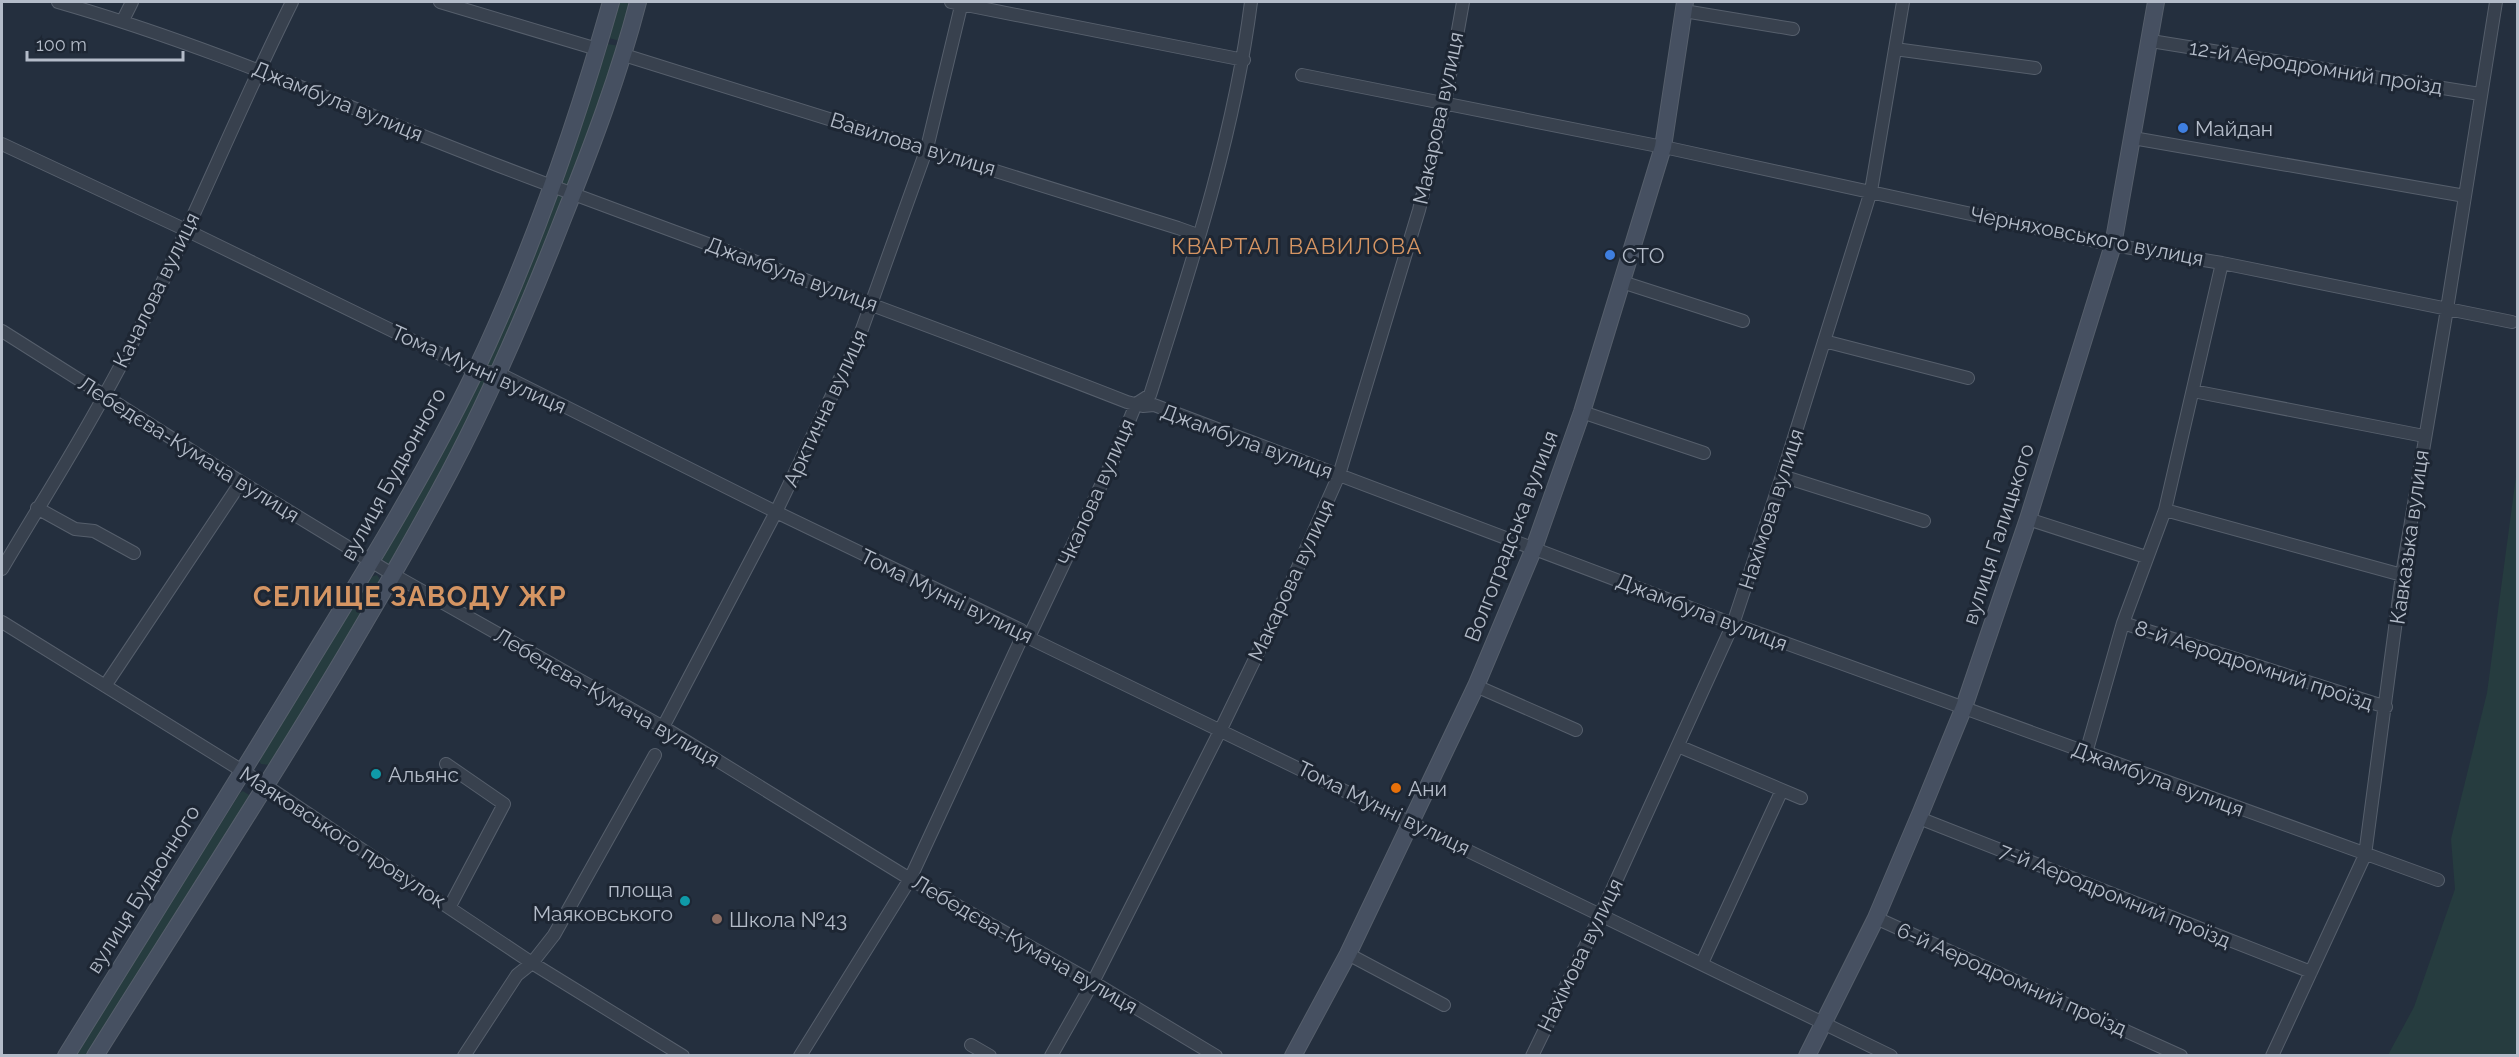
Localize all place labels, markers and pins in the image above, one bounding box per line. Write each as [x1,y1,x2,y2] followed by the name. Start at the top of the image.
[2195,116,2273,141] place label: Майдан
[2176,121,2190,135] marker: Майдан
[1622,243,1664,268] place label: СТО
[1603,248,1617,262] marker: СТО
[388,762,459,787] place label: Альянс
[369,767,383,781] marker: Альянс
[1408,776,1447,801] place label: Ани
[1389,781,1403,795] marker: Ани
[533,877,673,926] place label: площа Маяковського
[678,894,692,908] marker: площа Маяковського
[729,907,847,932] place label: Школа №43
[710,912,724,926] marker: Школа №43

